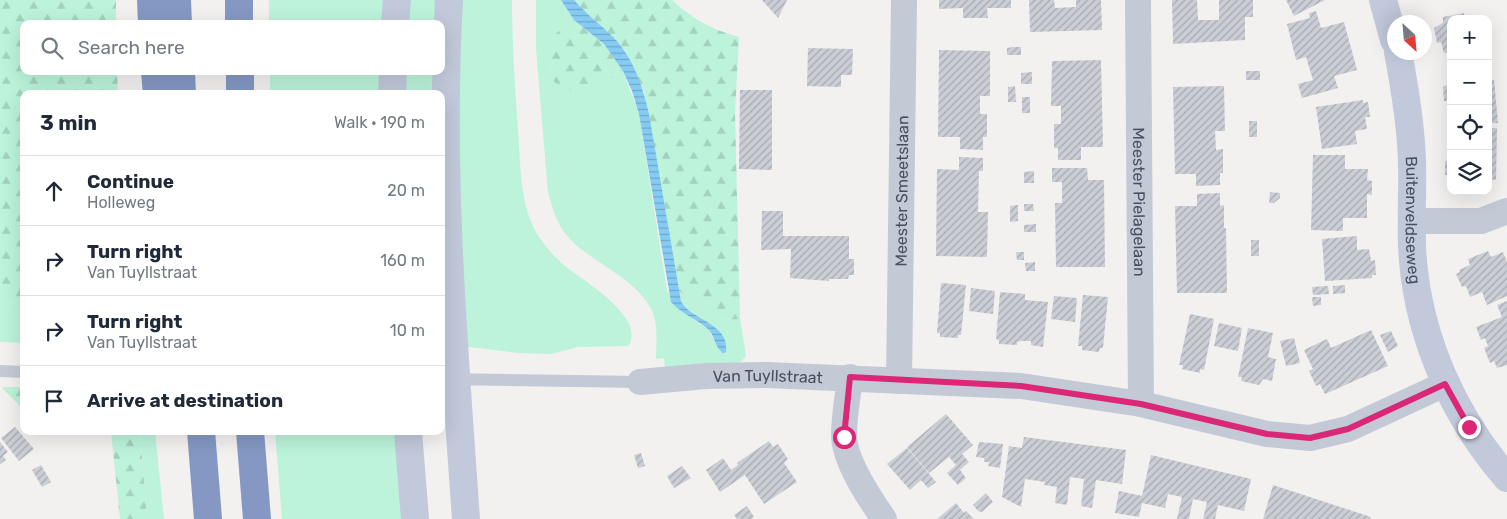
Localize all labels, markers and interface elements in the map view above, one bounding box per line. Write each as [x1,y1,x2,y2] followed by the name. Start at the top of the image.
[1387,15,1432,60] north arrow
[1447,15,1492,195] map controls
[1447,15,1492,60] button: +
[20,20,445,75] search box
[38,34,66,62] icon: search
[78,36,185,59] text: Search here
[1447,60,1492,105] button: −
[1447,105,1492,150] button: locate
[40,110,97,135] text: 3 min
[334,113,425,132] text: Walk · 190 m
[891,115,912,267] street label: Meester Smeetslaan
[1129,127,1150,277] street label: Meester Pielagelaan
[1447,150,1492,195] button: layers
[1402,156,1425,285] street label: Buitenveldseweg
[87,170,174,193] text: Continue
[40,177,68,205] icon: ahead
[387,181,425,200] text: 20 m
[87,193,155,212] text: Holleweg
[87,240,182,263] text: Turn right
[40,247,68,275] icon: right
[380,251,425,270] text: 160 m
[87,263,197,282] text: Van Tuyllstraat
[87,310,182,333] text: Turn right
[40,317,68,345] icon: right
[390,321,425,340] text: 10 m
[87,333,197,352] text: Van Tuyllstraat
[712,365,823,387] street label: Van Tuyllstraat
[40,387,68,415] icon: arrive
[87,389,283,412] text: Arrive at destination
[1458,416,1481,439] route end
[833,426,856,449] route start

